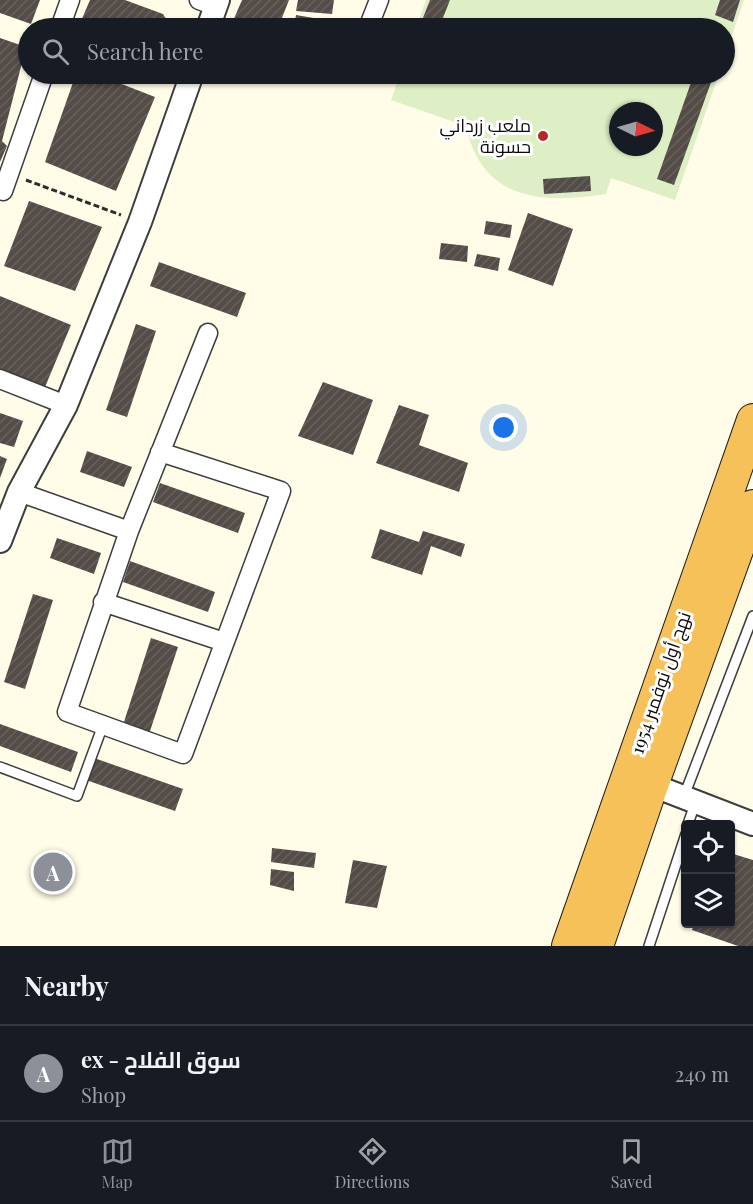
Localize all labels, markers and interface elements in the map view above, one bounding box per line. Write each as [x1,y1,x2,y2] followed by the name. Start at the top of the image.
[18,18,735,84] search box
[39,35,72,68] icon: search
[87,36,203,66] text: Search here
[609,102,663,156] north arrow
[440,113,531,158] place label: ملعب زرداني حسونة
[536,129,550,143] marker: ملعب زرداني حسونة
[489,413,518,442] your location
[624,608,697,757] street label: نهج أول نوفمبر 1954
[681,820,735,928] map controls
[681,820,735,874] button: locate
[34,850,72,894] pin: A
[681,874,735,928] button: layers
[24,968,109,1003] text: Nearby
[81,1044,241,1074] text: ex - سوق الفلاح
[37,1060,50,1087] text: A
[675,1060,729,1087] text: 240 m
[81,1081,126,1108] text: Shop
[101,1135,134,1192] tab: Map
[335,1135,410,1192] tab: Directions
[611,1135,652,1192] tab: Saved

